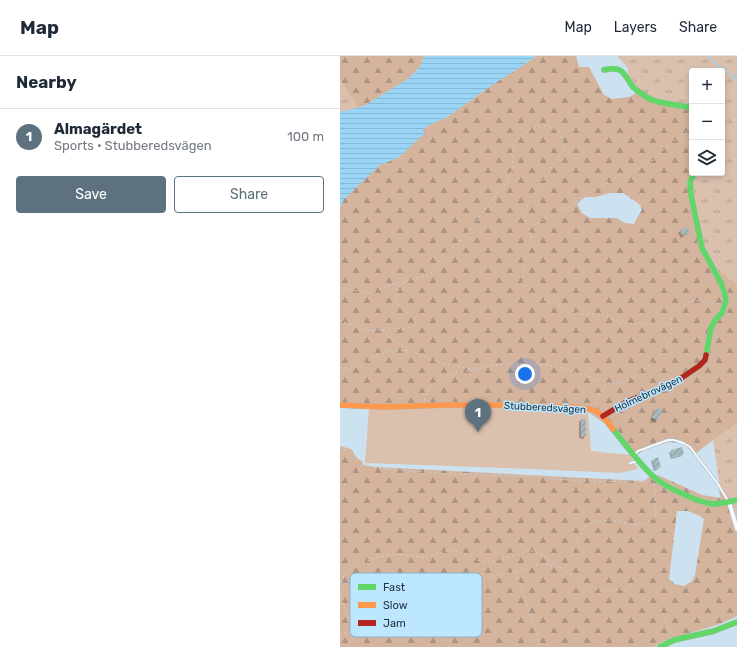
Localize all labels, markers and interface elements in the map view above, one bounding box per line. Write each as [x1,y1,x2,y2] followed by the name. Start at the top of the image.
[20,16,59,39] text: Map
[565,19,592,36] text: Map
[614,19,657,36] text: Layers
[679,19,717,36] text: Share
[689,68,725,176] map controls
[689,68,725,104] button: +
[16,72,77,92] text: Nearby
[689,104,725,140] button: −
[54,120,142,138] text: Almagärdet
[26,129,32,144] text: 1
[287,129,324,144] text: 100 m
[54,138,212,153] text: Sports · Stubberedsvägen
[689,140,725,176] button: layers
[16,176,166,213] button: Save
[174,176,324,213] button: Share
[515,364,535,384] your location
[613,373,684,415] street label: Holmebrovägen
[465,399,491,432] pin: 1
[504,400,586,416] street label: Stubberedsvägen
[350,573,482,637] legend
[383,581,406,594] text: Fast
[383,599,408,612] text: Slow
[383,617,406,630] text: Jam

